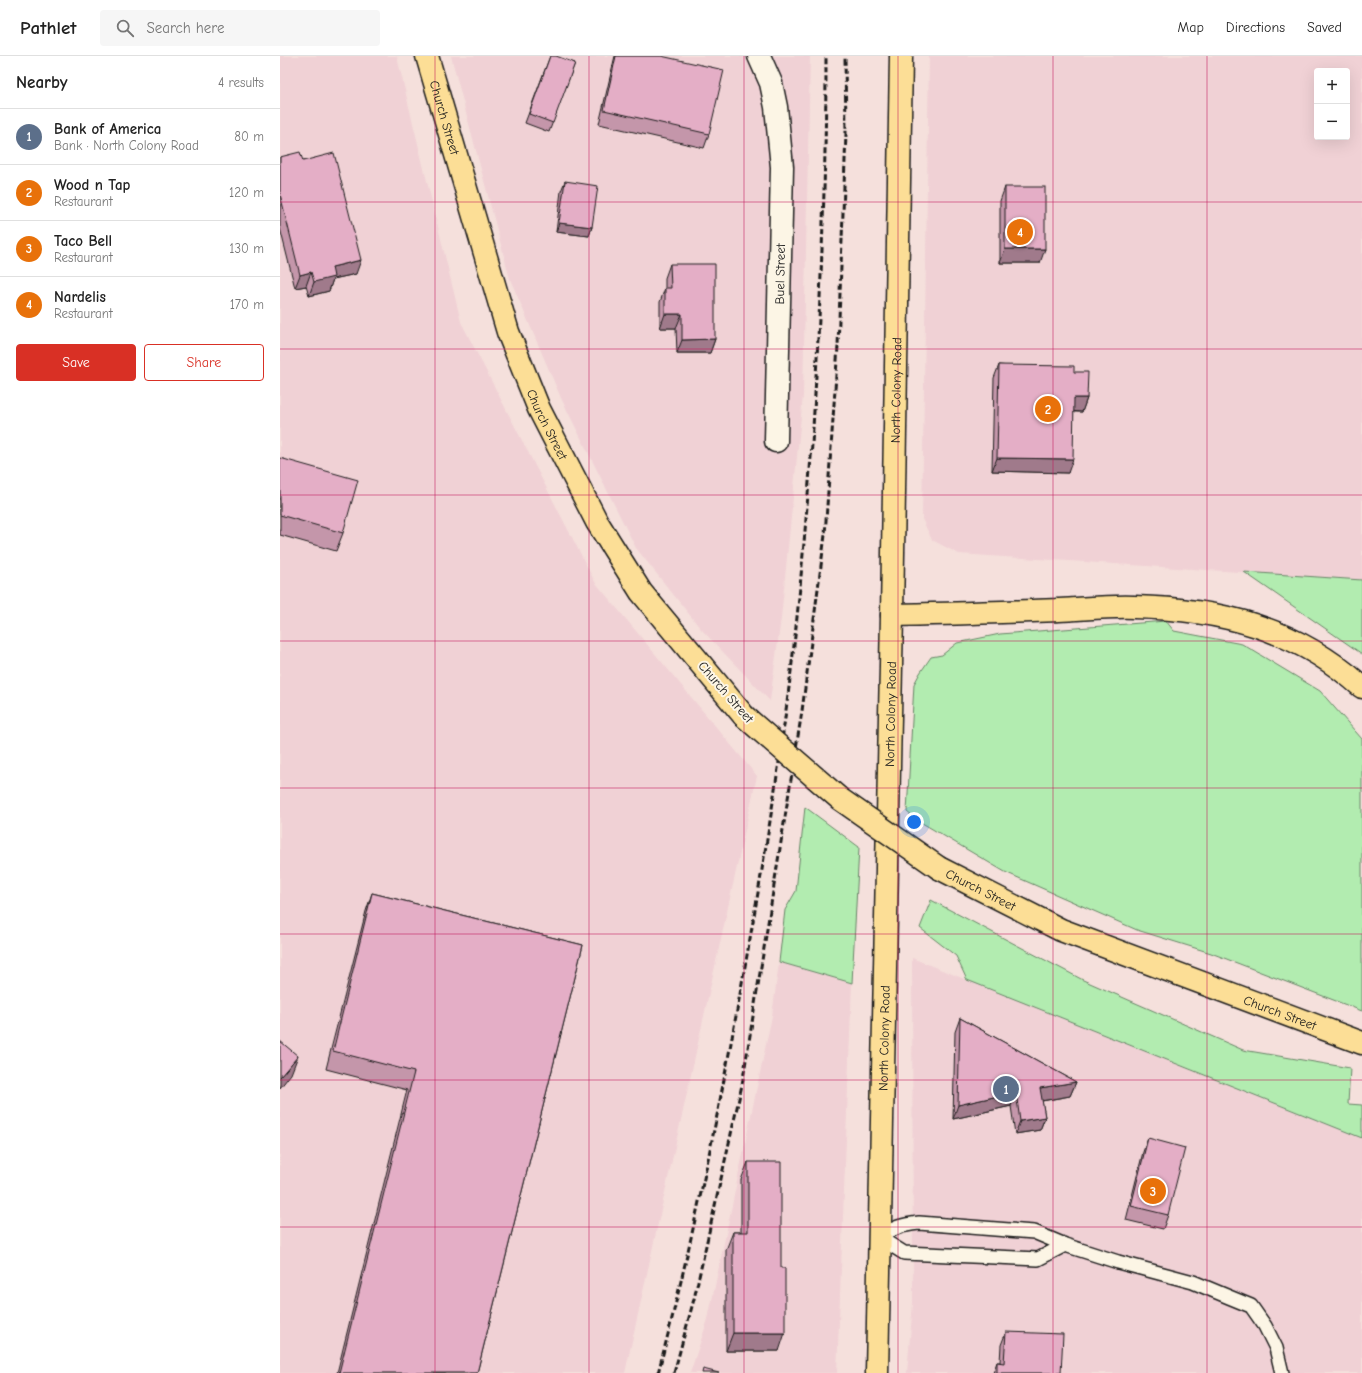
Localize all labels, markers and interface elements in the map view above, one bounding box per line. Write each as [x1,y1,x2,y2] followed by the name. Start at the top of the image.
[100,10,380,46] search box
[20,17,76,39] text: Pathlet
[114,17,136,39] icon: search
[146,19,225,37] text: Search here
[1177,19,1204,36] text: Map
[1226,19,1285,36] text: Directions
[1307,19,1342,36] text: Saved
[1314,68,1350,140] map controls
[1314,68,1350,104] button: +
[16,73,67,92] text: Nearby
[218,75,264,90] text: 4 results
[427,79,463,157] street label: Church Street
[1314,104,1350,140] button: −
[54,120,161,138] text: Bank of America
[26,129,32,144] text: 1
[234,129,264,144] text: 80 m
[54,138,199,153] text: Bank · North Colony Road
[54,176,130,194] text: Wood n Tap
[26,185,32,200] text: 2
[229,185,264,200] text: 120 m
[54,194,113,209] text: Restaurant
[1007,217,1033,247] pin: 4
[54,232,112,250] text: Taco Bell
[26,241,32,256] text: 3
[229,241,264,256] text: 130 m
[772,242,788,305] street label: Buel Street
[54,250,113,265] text: Restaurant
[54,288,106,306] text: Nardelis
[26,297,32,312] text: 4
[230,297,264,312] text: 170 m
[54,306,113,321] text: Restaurant
[887,337,904,443] street label: North Colony Road
[16,344,136,381] button: Save
[144,344,264,381] button: Share
[524,387,572,463] street label: Church Street
[1035,394,1061,424] pin: 2
[695,658,758,727] street label: Church Street
[881,661,899,767] street label: North Colony Road
[904,812,924,832] your location
[943,865,1020,914] street label: Church Street
[875,985,892,1091] street label: North Colony Road
[1242,992,1320,1033] street label: Church Street
[993,1074,1019,1104] pin: 1
[1140,1176,1166,1206] pin: 3

